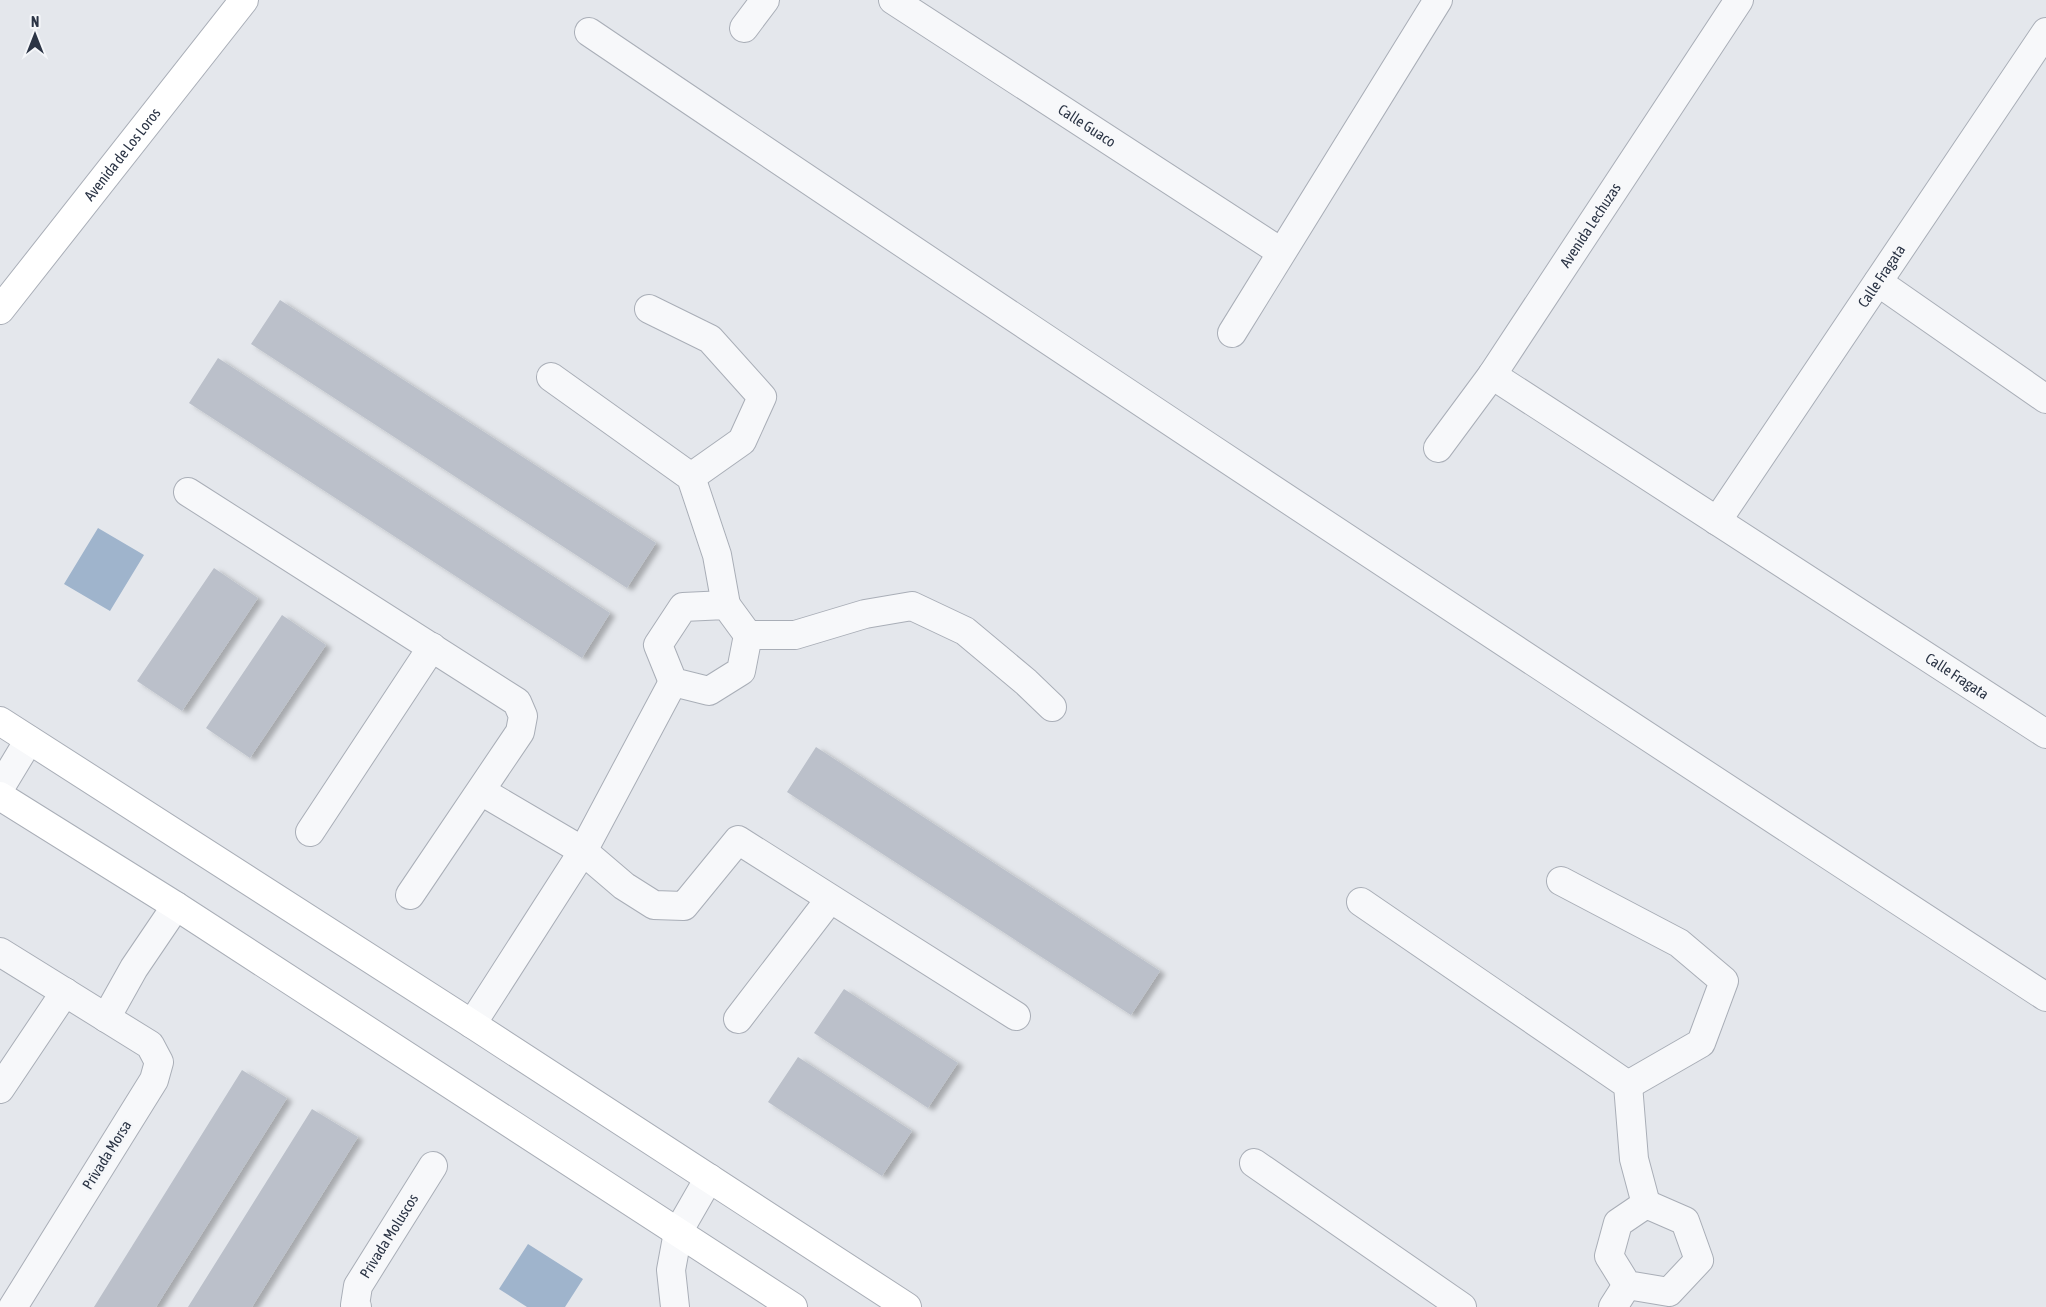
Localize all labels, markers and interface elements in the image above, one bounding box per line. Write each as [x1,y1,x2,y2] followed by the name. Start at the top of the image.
[10,10,60,60] north arrow
[31,14,39,30] text: N
[1055,101,1119,150] street label: Calle Guaco
[80,104,164,204] street label: Avenida de Los Loros
[1556,180,1624,270] street label: Avenida Lechuzas
[1854,241,1908,310] street label: Calle Fragata
[1922,649,1992,703] street label: Calle Fragata
[79,1117,135,1192] street label: Privada Morsa
[356,1191,421,1281] street label: Privada Moluscos

